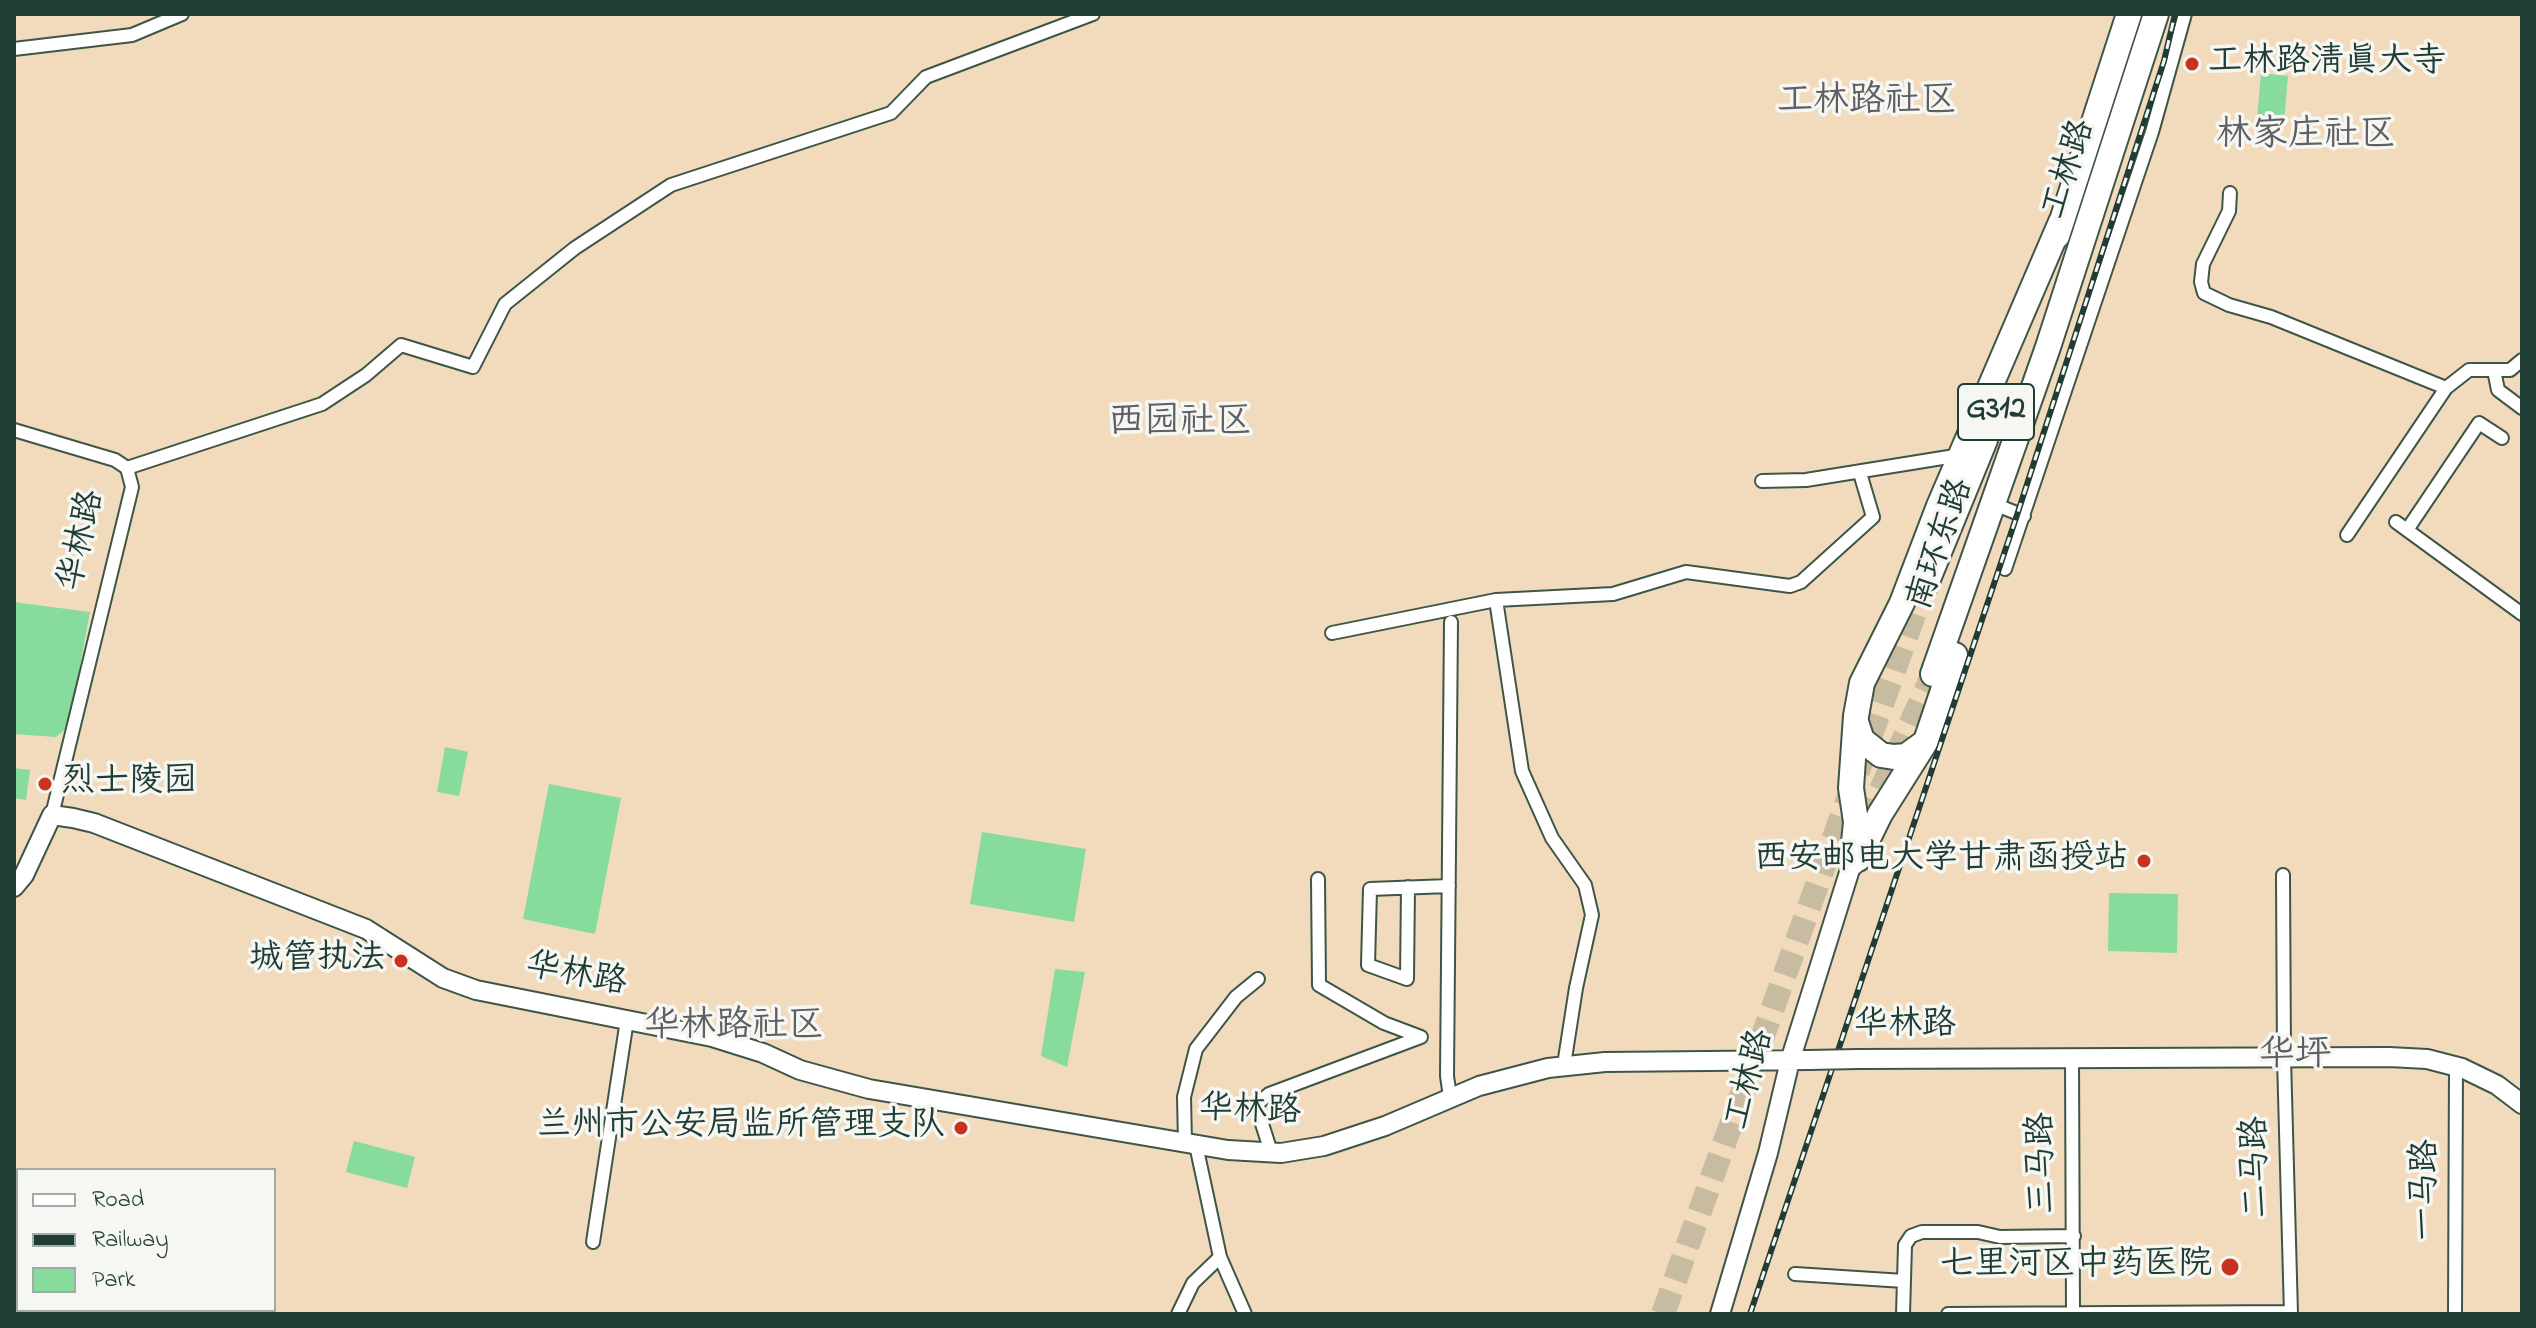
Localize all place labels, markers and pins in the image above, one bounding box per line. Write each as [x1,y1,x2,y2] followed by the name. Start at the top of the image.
[2208,44,2446,84] place label: 工林路清真大寺
[2183,55,2201,73] marker: 工林路清真大寺
[61,764,197,804] place label: 烈士陵园
[36,775,54,793] marker: 烈士陵园
[1754,841,2128,881] place label: 西安邮电大学甘肃函授站
[2135,852,2153,870] marker: 西安邮电大学甘肃函授站
[249,941,385,981] place label: 城管执法
[392,952,410,970] marker: 城管执法
[537,1108,945,1148] place label: 兰州市公安局监所管理支队
[952,1119,970,1137] marker: 兰州市公安局监所管理支队
[1940,1247,2212,1287] place label: 七里河区中药医院
[2219,1256,2241,1278] marker: 七里河区中药医院

